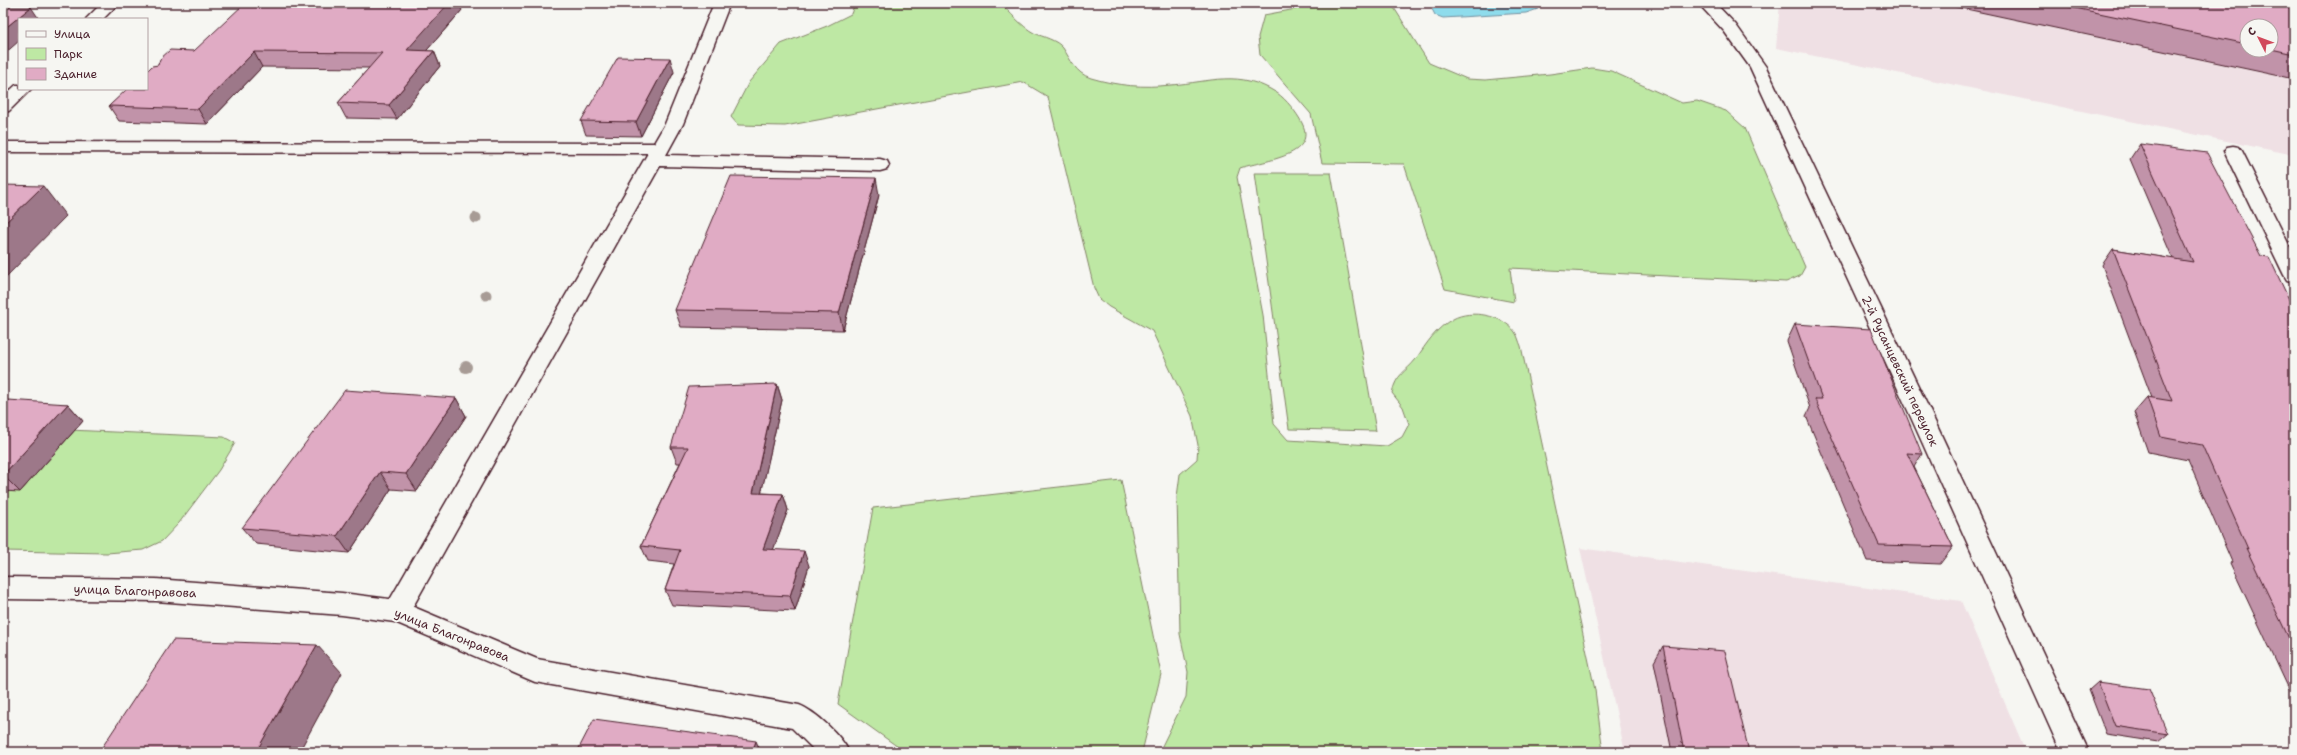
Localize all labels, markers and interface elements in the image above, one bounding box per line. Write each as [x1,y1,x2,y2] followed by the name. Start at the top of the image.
[18,18,148,90] legend
[2239,18,2279,58] north arrow
[2244,24,2260,39] text: С
[54,26,91,42] text: Улица
[54,46,83,62] text: Парк
[54,66,98,82] text: Здание
[1858,293,1942,450] street label: 2-й Русанцевский переулок
[73,581,197,601] street label: улица Благонравова
[392,605,512,666] street label: улица Благонравова

